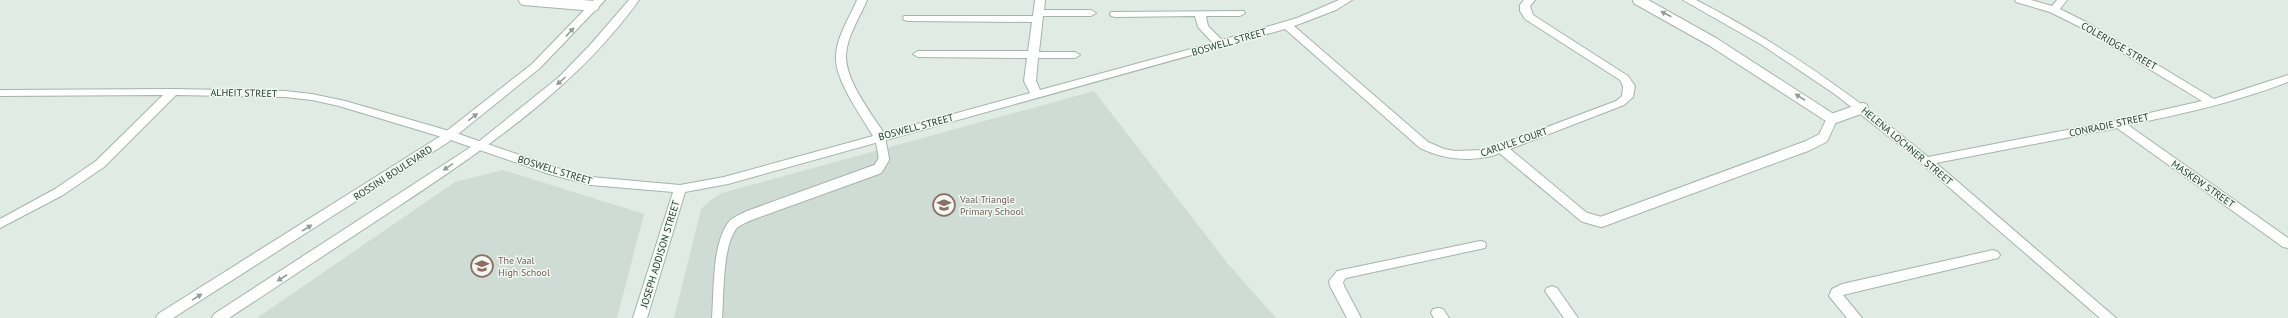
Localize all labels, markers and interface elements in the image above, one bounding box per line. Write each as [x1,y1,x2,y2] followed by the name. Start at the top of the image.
[1660,11,1672,17] one-way arrow
[2079,19,2160,73] street label: COLERIDGE STREET
[1190,25,1268,59] street label: BOSWELL STREET
[566,27,575,37] one-way arrow
[555,76,566,85] one-way arrow
[210,86,278,100] street label: ALHEIT STREET
[1794,94,1806,101] one-way arrow
[1859,104,1956,188] street label: HELENA LOCHNER STREET
[2068,110,2150,140] street label: CONRADIE STREET
[877,111,955,143] street label: BOSWELL STREET
[468,113,478,121] one-way arrow
[1479,124,1550,160] street label: CARLYLE COURT
[351,143,435,203] street label: ROSSINI BOULEVARD
[516,152,594,188] street label: BOSWELL STREET
[2169,157,2238,211] street label: MASKEW STREET
[443,163,453,171] one-way arrow
[931,192,957,218] school or university icon: Vaal Triangle Primary School
[959,193,1024,218] place label: Vaal Triangle Primary School
[637,198,683,310] street label: JOSEPH ADDISON STREET
[301,225,313,232] one-way arrow
[469,253,495,279] school or university icon: The Vaal High School
[498,254,550,279] place label: The Vaal High School
[276,274,287,281] one-way arrow
[191,294,202,301] one-way arrow

